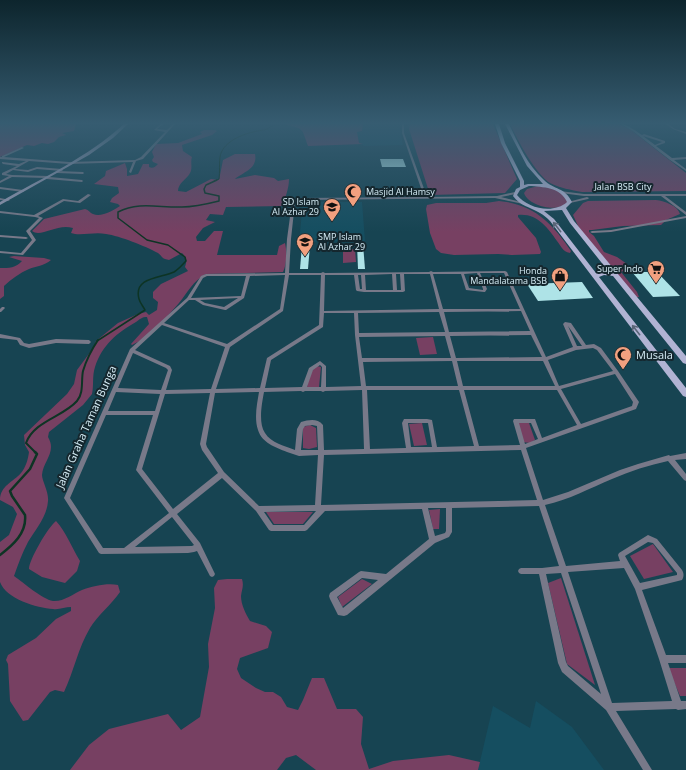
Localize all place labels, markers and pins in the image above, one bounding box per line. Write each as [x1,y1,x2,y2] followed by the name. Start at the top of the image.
[343,182,363,207] mosque icon: Masjid Al Hamsy
[366,185,435,198] place label: Masjid Al Hamsy
[272,195,319,218] place label: SD Islam Al Azhar 29
[322,197,342,222] school or university icon: SD Islam Al Azhar 29
[318,230,365,253] place label: SMP Islam Al Azhar 29
[295,232,315,257] school or university icon: SMP Islam Al Azhar 29
[646,259,666,284] supermarket icon: Super Indo
[597,262,643,275] place label: Super Indo
[470,264,547,287] place label: Honda Mandalatama BSB
[550,266,570,291] shop icon: Honda Mandalatama BSB
[613,345,633,370] mosque icon: Musala
[636,347,673,362] place label: Musala

